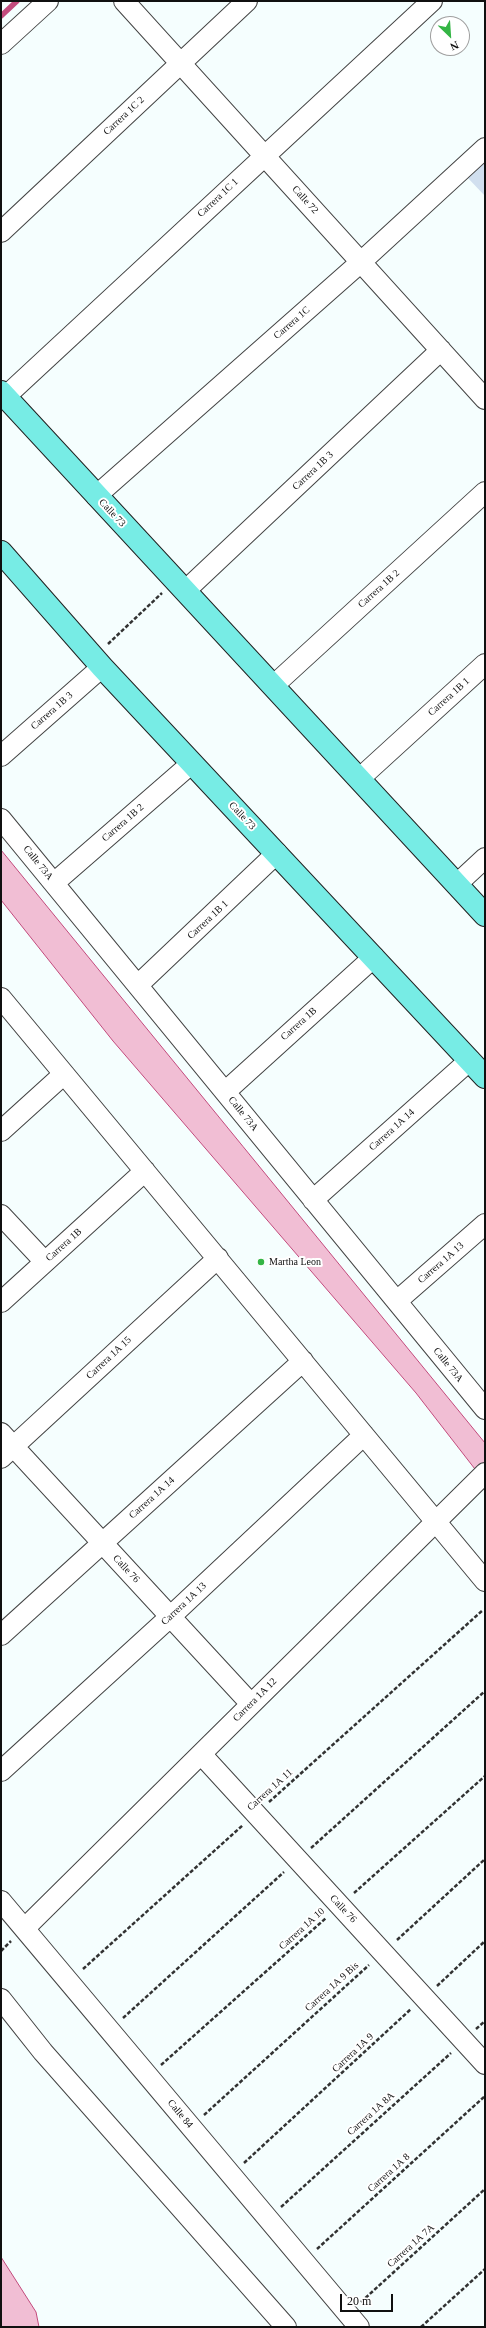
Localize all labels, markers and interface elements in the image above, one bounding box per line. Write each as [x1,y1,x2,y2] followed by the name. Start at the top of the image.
[430,16,470,56] north arrow
[449,39,461,53] text: N
[101,94,147,138] street label: Carrera 1C 2
[195,176,241,220] street label: Carrera 1C 1
[289,183,321,217] street label: Calle 72
[271,304,313,342] street label: Carrera 1C
[290,449,336,493] street label: Carrera 1B 3
[96,497,128,529] street label: Calle 73
[356,567,402,611] street label: Carrera 1B 2
[426,675,472,719] street label: Carrera 1B 1
[29,690,75,732] street label: Carrera 1B 3
[226,800,258,832] street label: Calle 73
[100,802,146,844] street label: Carrera 1B 2
[20,843,56,883] street label: Calle 73A
[185,898,231,942] street label: Carrera 1B 1
[279,1005,319,1043] street label: Carrera 1B
[225,1094,261,1134] street label: Calle 73A
[367,1106,417,1154] street label: Carrera 1A 14
[44,1226,84,1264] street label: Carrera 1B
[415,1240,467,1286] street label: Carrera 1A 13
[269,1256,321,1268] place label: Martha Leon
[256,1257,266,1267] marker: Martha Leon
[84,1334,134,1382] street label: Carrera 1A 15
[430,1345,466,1385] street label: Calle 73A
[127,1474,177,1522] street label: Carrera 1A 14
[110,1553,142,1585] street label: Calle 76
[159,1580,209,1628] street label: Carrera 1A 13
[231,1676,279,1724] street label: Carrera 1A 12
[245,1767,295,1813] street label: Carrera 1A 11
[327,1893,359,1925] street label: Calle 76
[277,1905,327,1953] street label: Carrera 1A 10
[303,1960,361,2014] street label: Carrera 1A 9 Bis
[330,2031,376,2075] street label: Carrera 1A 9
[345,2090,397,2138] street label: Carrera 1A 8A
[165,2097,195,2131] street label: Calle 84
[366,2151,412,2195] street label: Carrera 1A 8
[385,2222,437,2270] street label: Carrera 1A 7A
[342,2286,395,2312] scale bar
[347,2294,371,2308] text: 20 m

